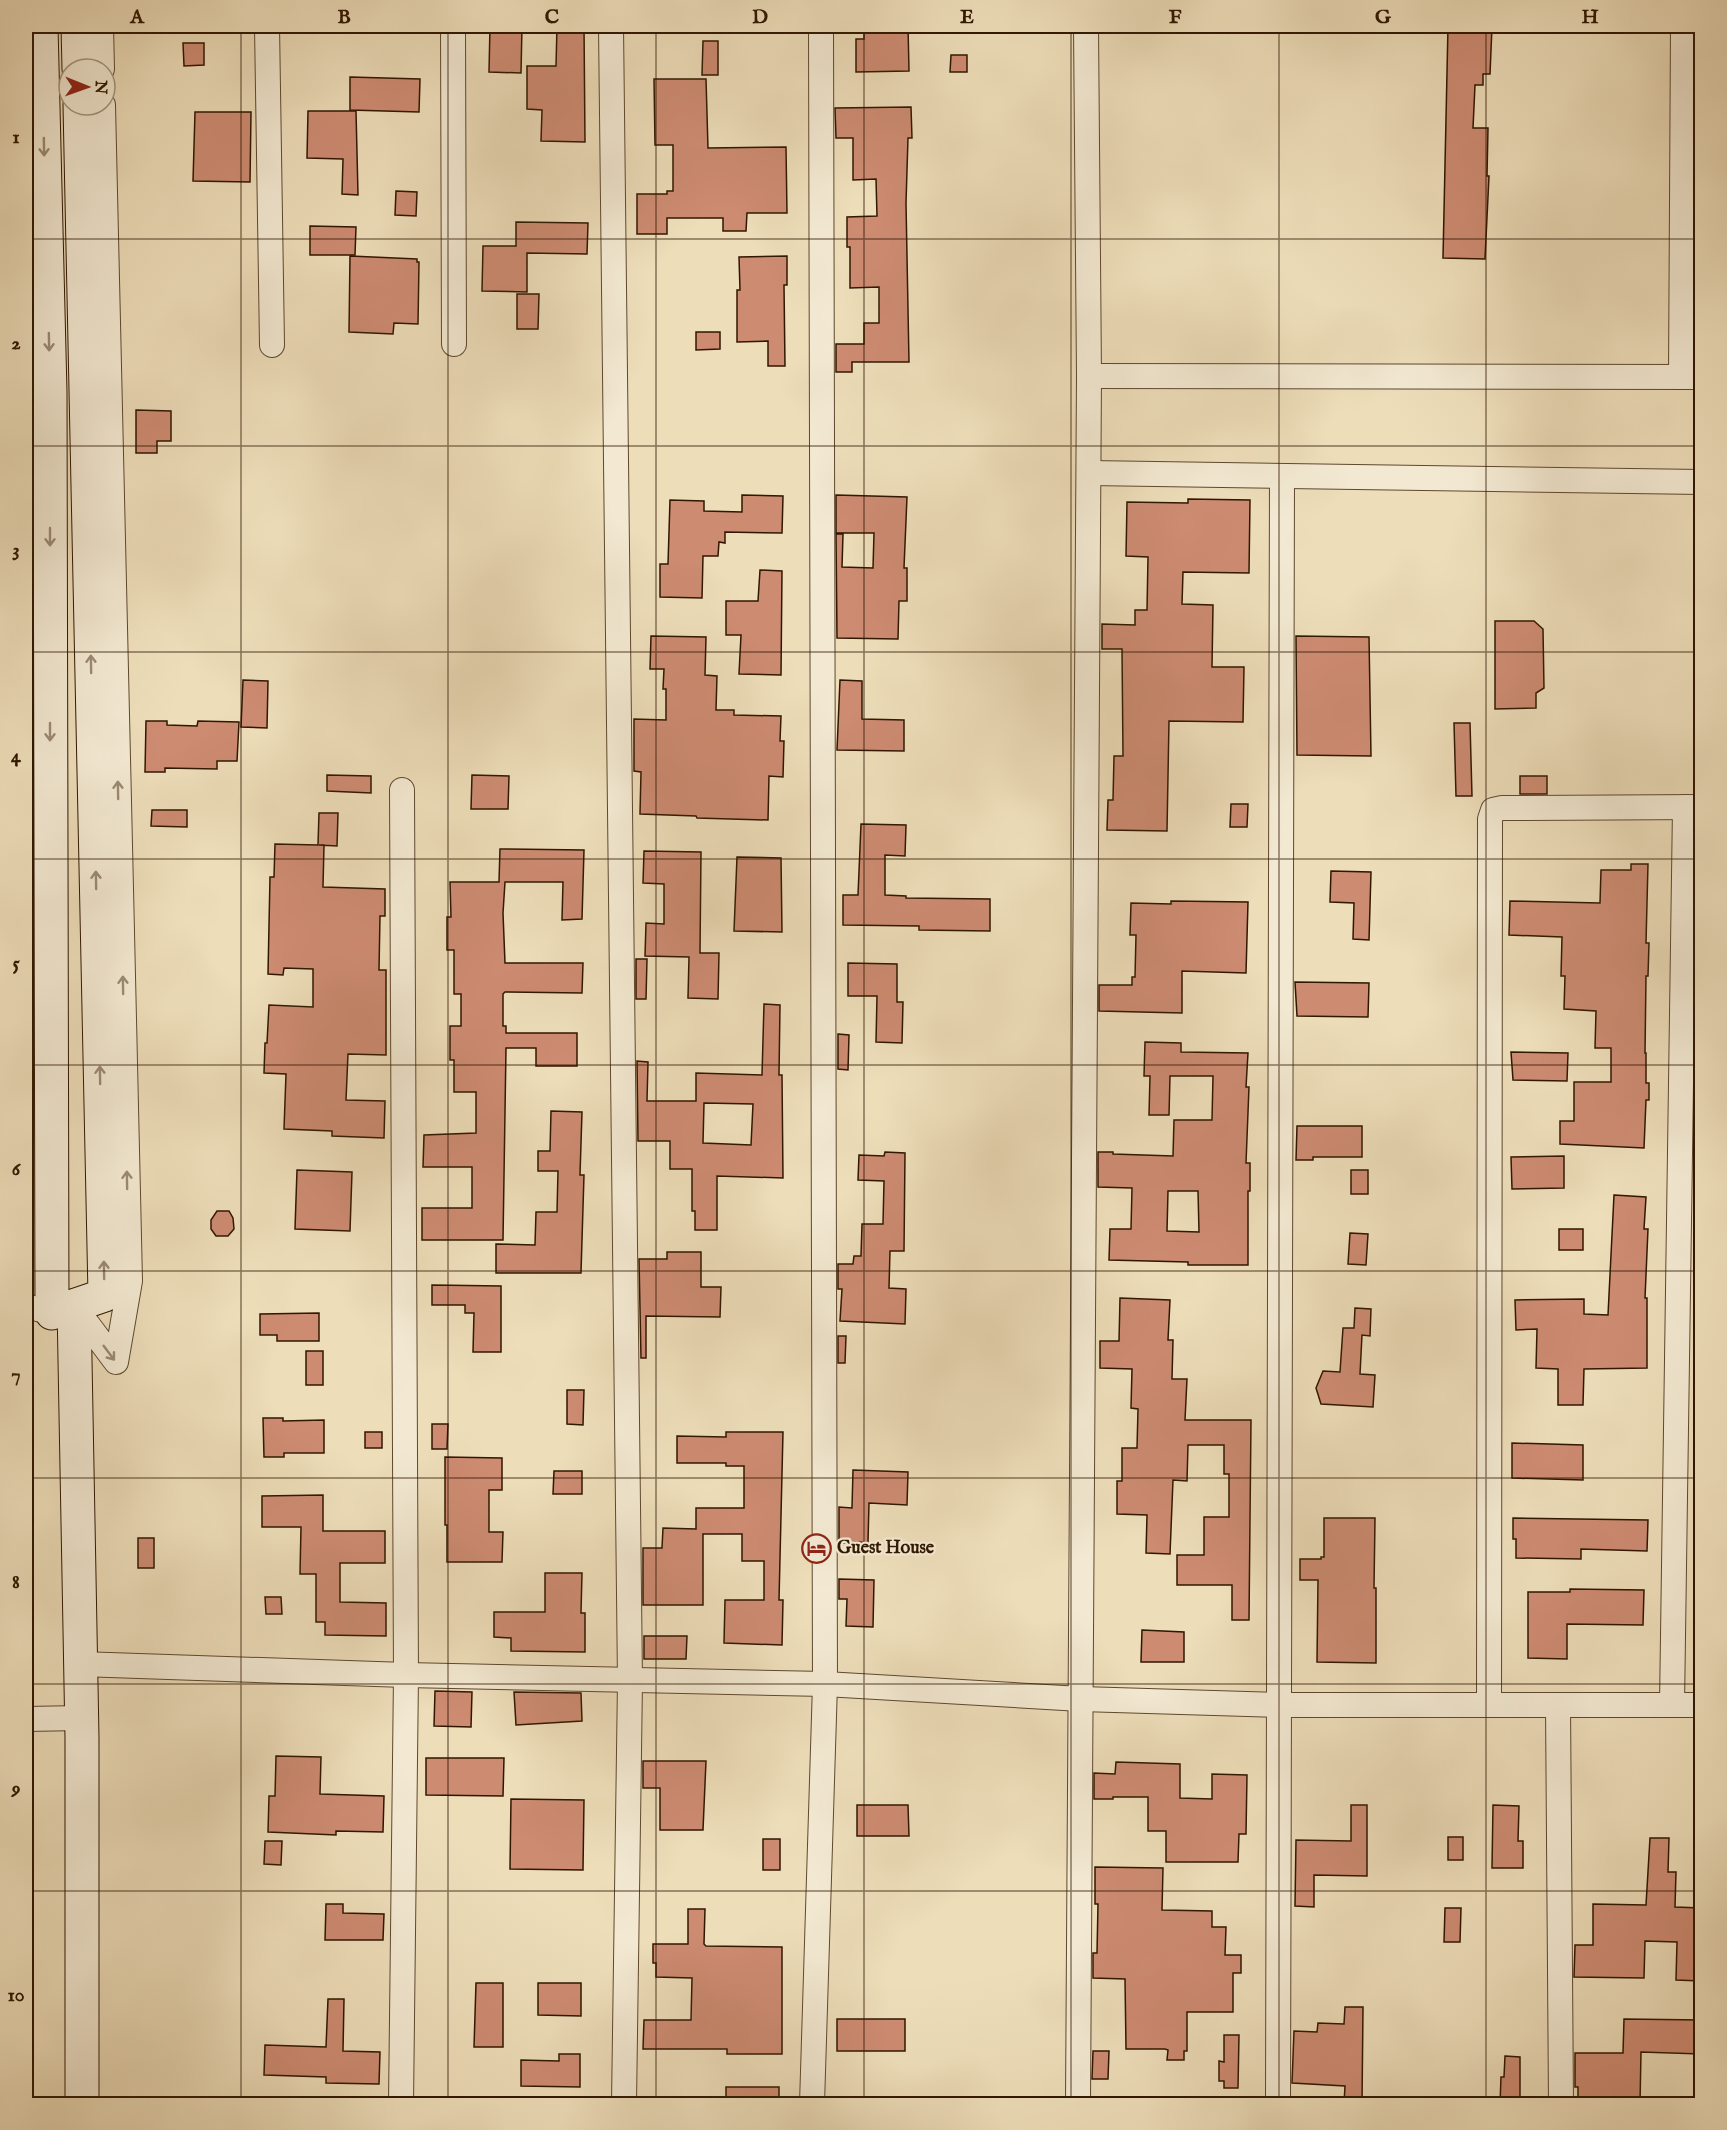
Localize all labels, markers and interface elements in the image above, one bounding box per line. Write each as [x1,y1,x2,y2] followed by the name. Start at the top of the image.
[129,5,145,30] text: A
[337,5,351,30] text: B
[545,5,559,30] text: C
[752,5,768,30] text: D
[960,5,974,30] text: E
[1169,5,1182,30] text: F
[1375,5,1392,30] text: G
[1581,5,1599,30] text: H
[57,57,117,117] north arrow
[90,79,110,94] text: N
[12,125,20,150] text: 1
[38,136,50,156] one-way arrow
[11,331,21,356] text: 2
[43,331,54,351] one-way arrow
[44,526,56,546] one-way arrow
[12,538,20,563] text: 3
[86,654,97,674] one-way arrow
[45,721,56,741] one-way arrow
[11,744,22,769] text: 4
[113,781,124,801] one-way arrow
[90,870,102,890] one-way arrow
[12,951,20,976] text: 5
[117,976,129,996] one-way arrow
[94,1065,106,1085] one-way arrow
[12,1157,22,1182] text: 6
[121,1171,133,1191] one-way arrow
[99,1260,110,1280] one-way arrow
[103,1345,115,1361] one-way arrow
[11,1363,21,1388] text: 7
[800,1532,832,1564] hotel icon: Guest House
[837,1537,935,1560] place label: Guest House
[12,1570,20,1595] text: 8
[11,1776,21,1801] text: 9
[7,1983,25,2008] text: 10

